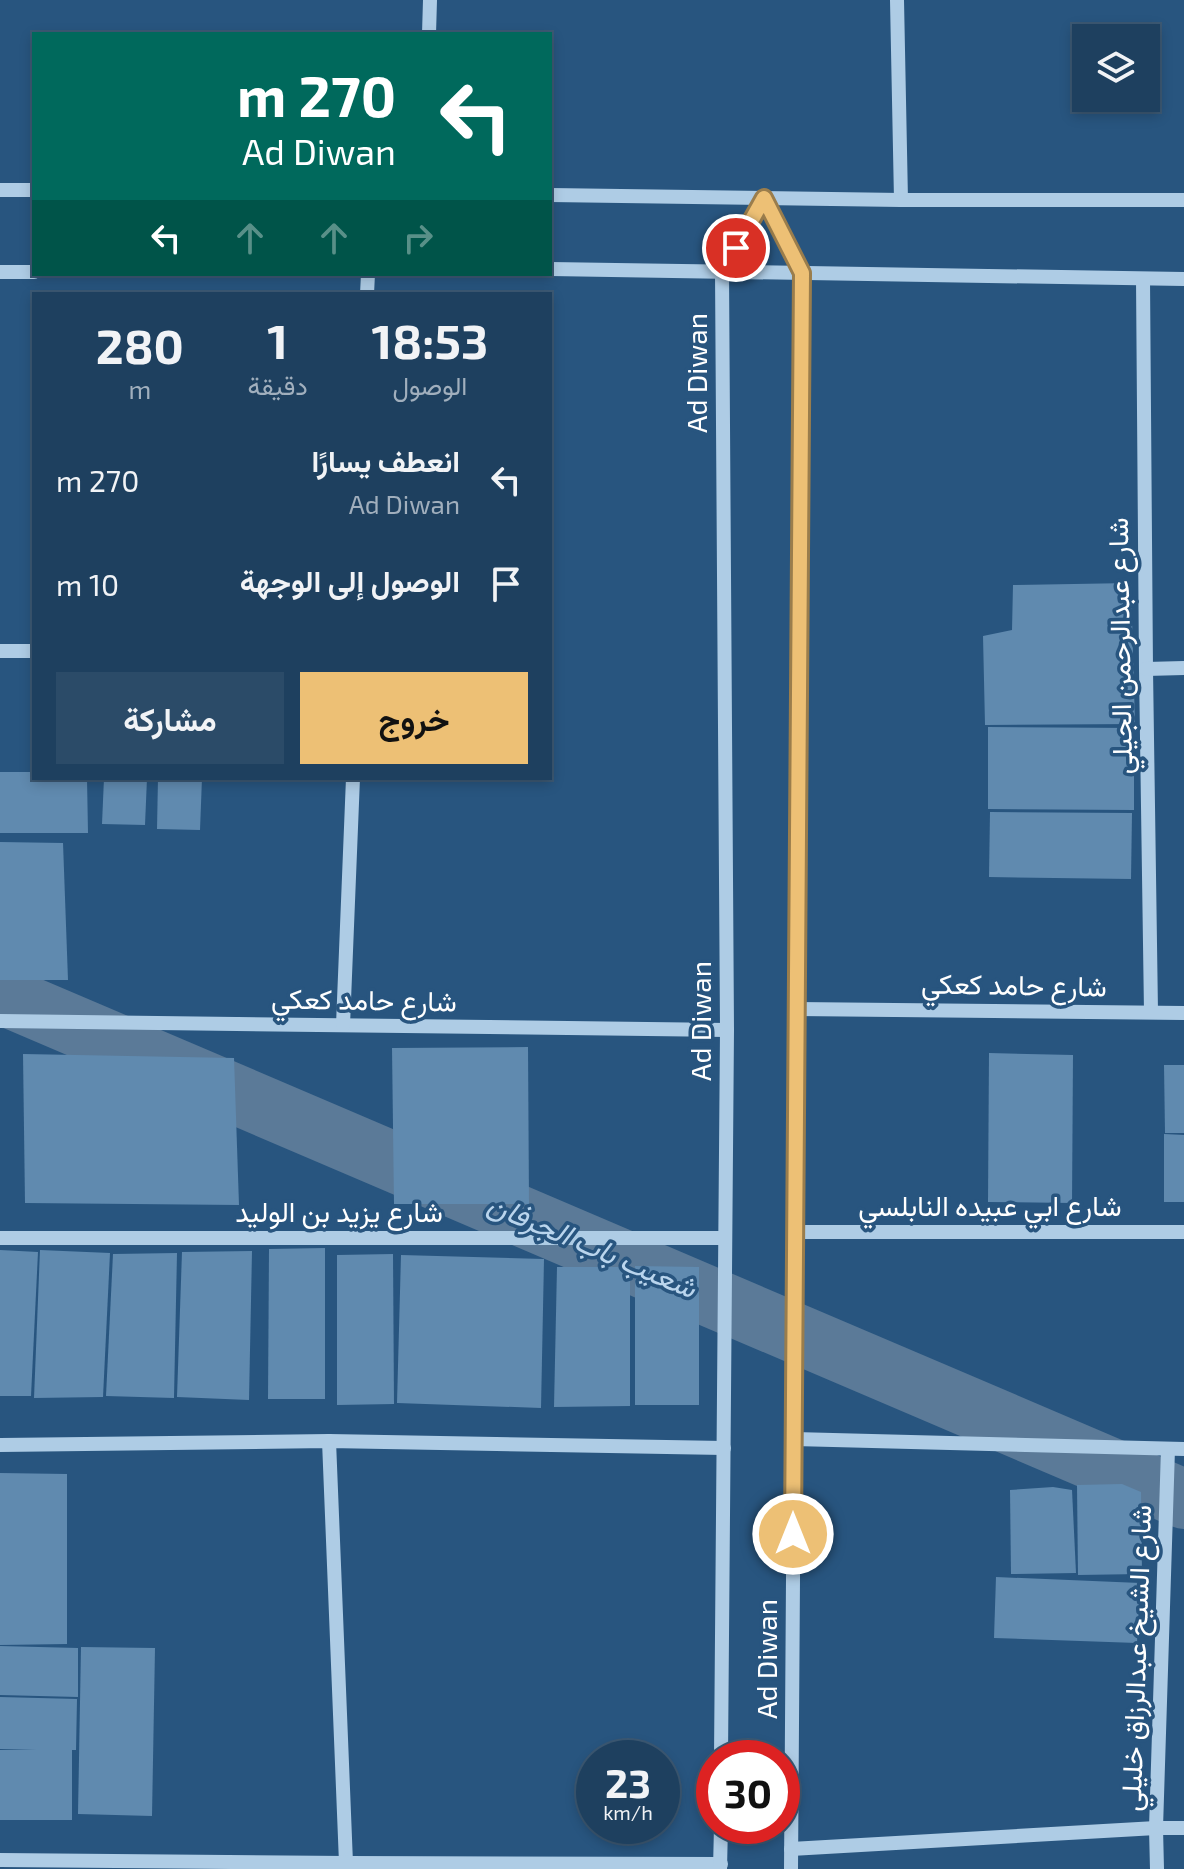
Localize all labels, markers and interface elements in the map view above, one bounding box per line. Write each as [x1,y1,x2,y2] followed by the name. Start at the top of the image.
[1072,24,1160,112] map controls
[1072,24,1160,112] button: layers
[237,61,396,128] text: 270 m
[424,64,528,168] icon: left
[242,129,396,172] text: Ad Diwan
[702,214,770,282] pin
[144,216,188,260] icon: left
[228,216,272,260] icon: ahead
[312,216,356,260] icon: ahead
[396,216,440,260] icon: right
[714,226,758,270] icon: arrive
[267,311,288,369] text: 1
[372,311,488,369] text: 18:53
[679,313,713,433] street label: Ad Diwan
[96,316,184,374] text: 280
[248,369,308,400] text: دقيقة
[392,369,467,400] text: الوصول
[128,373,151,404] text: m
[312,442,460,478] text: انعطف يسارًا
[484,458,528,502] icon: left
[56,462,139,498] text: 270 m
[349,488,460,519] text: Ad Diwan
[1100,517,1145,775] street label: شارع عبدالرحمن الجيلي
[240,562,460,598] text: الوصول إلى الوجهة
[484,562,528,606] icon: arrive
[56,566,119,602] text: 10 m
[56,672,284,764] button: مشاركة
[300,672,528,764] button: خروج
[683,961,717,1081] street label: Ad Diwan
[921,965,1107,1010] street label: شارع حامد كعكي
[271,980,457,1025] street label: شارع حامد كعكي
[482,1184,704,1307] water label: شعيب باب الجرفان
[858,1188,1122,1229] street label: شارع ابي عبيده النابلسي
[235,1194,443,1231] street label: شارع يزيد بن الوليد
[751,1492,835,1576] position arrow
[1113,1504,1164,1812] street label: شارع الشيخ عبدالرزاق خليلي
[749,1599,783,1719] street label: Ad Diwan
[696,1740,800,1844] speed limit sign: 30
[605,1758,651,1806] text: 23
[603,1800,653,1824] text: km/h

